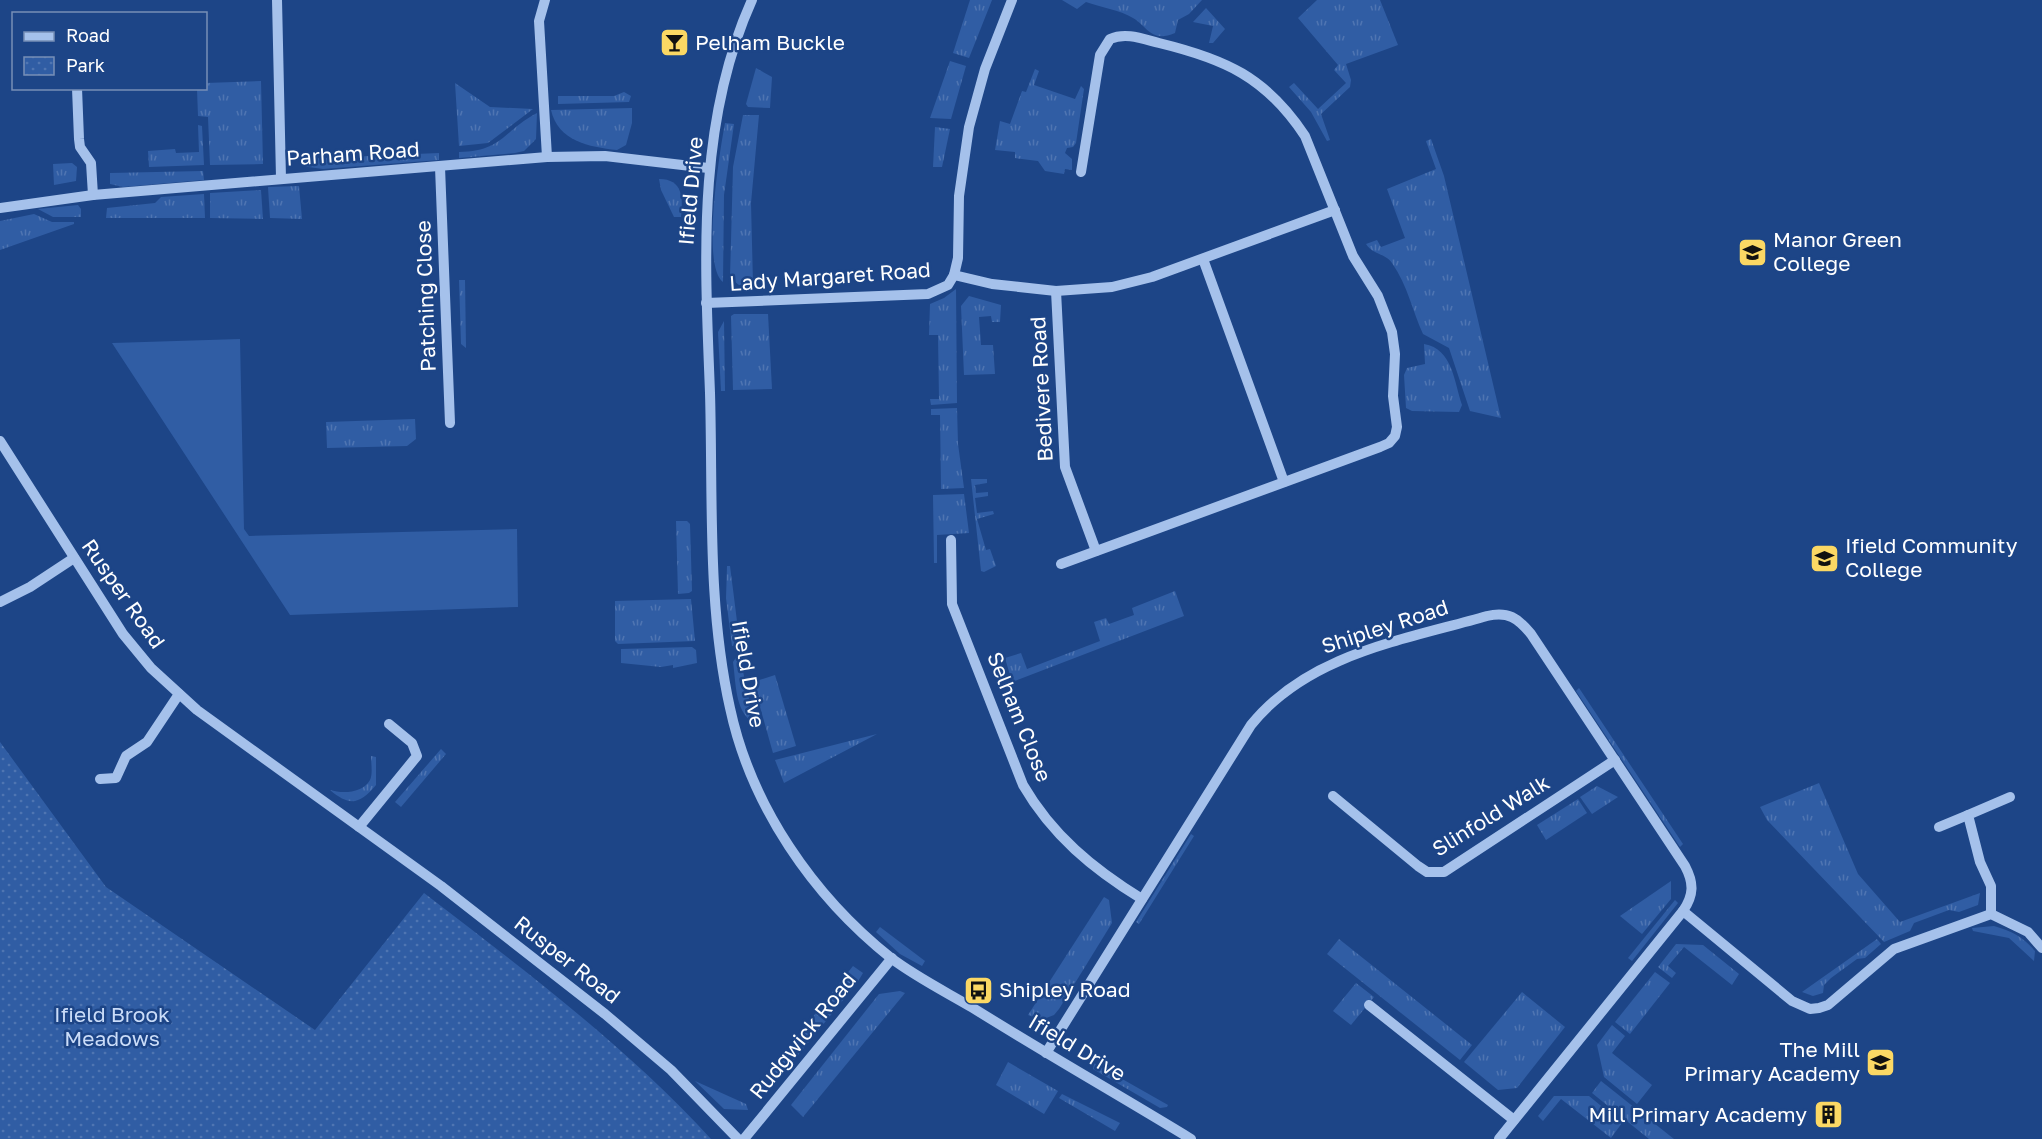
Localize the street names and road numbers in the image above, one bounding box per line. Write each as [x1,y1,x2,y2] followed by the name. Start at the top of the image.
[285,135,421,171] street label: Parham Road
[672,136,708,246] street label: Ifield Drive
[409,220,441,372] street label: Patching Close
[728,256,932,296] street label: Lady Margaret Road
[1024,316,1058,462] street label: Bedivere Road
[77,534,171,653] street label: Rusper Road
[1318,593,1451,659] street label: Shipley Road
[727,618,771,730] street label: Ifield Drive
[982,648,1058,785] street label: Selham Close
[1427,769,1554,861] street label: Slinfold Walk
[509,910,626,1009] street label: Rusper Road
[743,967,861,1104] street label: Rudgwick Road
[1024,1008,1131,1086] street label: Ifield Drive

